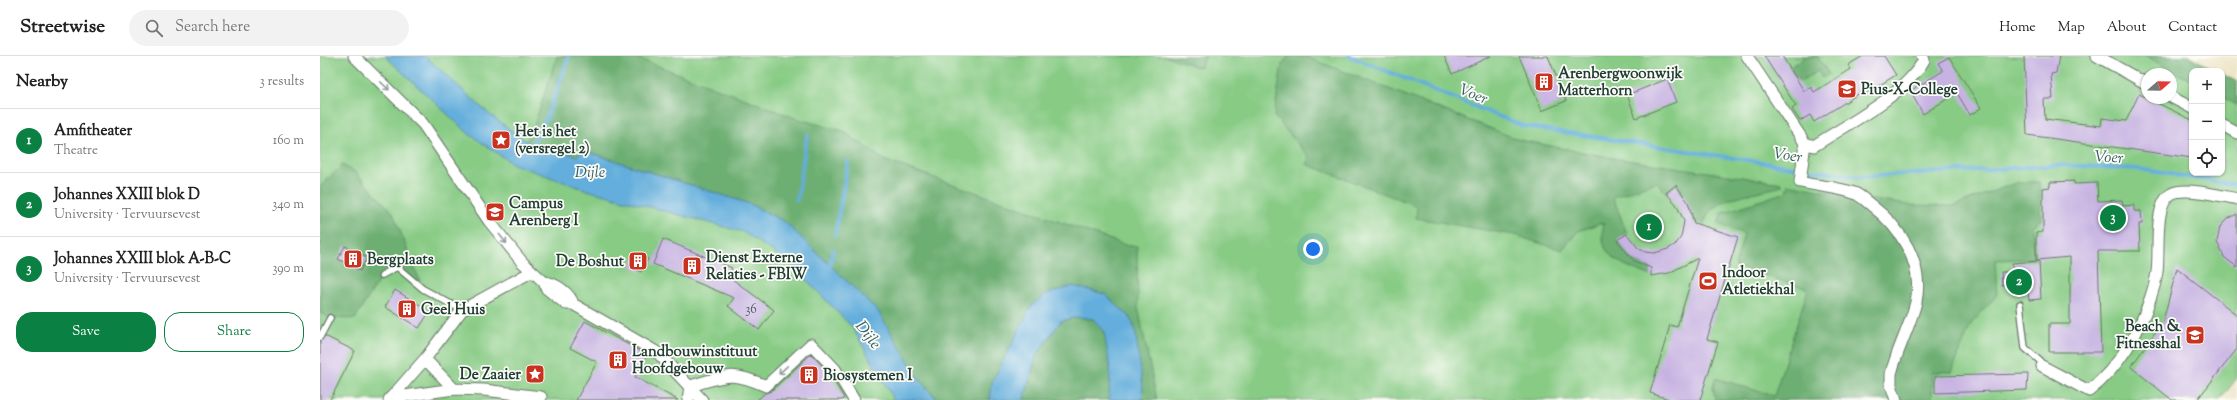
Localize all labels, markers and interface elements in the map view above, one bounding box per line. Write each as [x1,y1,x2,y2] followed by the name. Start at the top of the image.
[129,10,409,46] search box
[20,14,105,41] text: Streetwise
[143,17,165,39] icon: search
[175,17,250,38] text: Search here
[1999,18,2036,38] text: Home
[2058,18,2085,38] text: Map
[2107,18,2146,38] text: About
[2168,18,2217,38] text: Contact
[1558,64,1684,102] place label: Arenbergwoonwijk Matterhorn
[2141,68,2177,104] north arrow
[2189,68,2225,176] map controls
[2189,68,2225,104] button: +
[16,70,68,94] text: Nearby
[1533,71,1555,93] building icon: Arenbergwoonwijk Matterhorn
[259,73,304,91] text: 3 results
[1836,78,1858,100] school or university icon: Pius-X-College
[1455,79,1491,112] water label: Voer
[1861,80,1958,101] place label: Pius-X-College
[380,82,390,91] one-way arrow
[2189,104,2225,140] button: −
[54,121,132,142] text: Amfitheater
[515,122,590,160] place label: Het is het (versregel 2)
[490,129,512,151] place icon: Het is het (versregel 2)
[27,132,31,150] text: 1
[273,132,304,150] text: 160 m
[2189,140,2225,176] button: locate
[54,142,98,160] text: Theatre
[1771,143,1804,170] water label: Voer
[2094,146,2124,171] water label: Voer
[575,162,605,185] water label: Dijle
[54,185,200,206] text: Johannes XXIII blok D
[509,194,579,232] place label: Campus Arenberg I
[26,196,32,214] text: 2
[272,196,304,214] text: 340 m
[484,201,506,223] school or university icon: Campus Arenberg I
[2100,203,2126,233] pin: 3
[54,206,200,224] text: University · Tervuursevest
[1636,212,1662,242] pin: 1
[499,234,507,245] one-way arrow
[1303,239,1323,259] your location
[342,248,364,270] building icon: Bergplaats
[706,248,808,286] place label: Dienst Externe Relaties - FBIW
[54,249,231,270] text: Johannes XXIII blok A-B-C
[367,250,434,271] place label: Bergplaats
[627,250,649,272] building icon: De Boshut
[556,252,625,273] place label: De Boshut
[681,255,703,277] building icon: Dienst Externe Relaties - FBIW
[26,260,32,278] text: 3
[272,260,304,278] text: 390 m
[1722,263,1795,301] place label: Indoor Atletiekhal
[2006,267,2032,297] pin: 2
[54,270,200,288] text: University · Tervuursevest
[1697,270,1719,292] sports icon: Indoor Atletiekhal
[396,298,418,320] building icon: Geel Huis
[421,300,485,321] place label: Geel Huis
[745,301,757,319] house number: 36
[16,312,156,352] button: Save
[164,312,304,352] button: Share
[849,316,885,355] water label: Dijle
[2116,317,2182,355] place label: Beach & Fitnesshal
[2184,324,2206,346] school or university icon: Beach & Fitnesshal
[632,342,758,380] place label: Landbouwinstituut Hoofdgebouw
[607,349,629,371] building icon: Landbouwinstituut Hoofdgebouw
[524,363,546,385] place icon: De Zaaier
[798,364,820,386] building icon: Biosystemen I
[460,365,521,386] place label: De Zaaier
[778,365,788,374] one-way arrow
[823,366,913,387] place label: Biosystemen I

